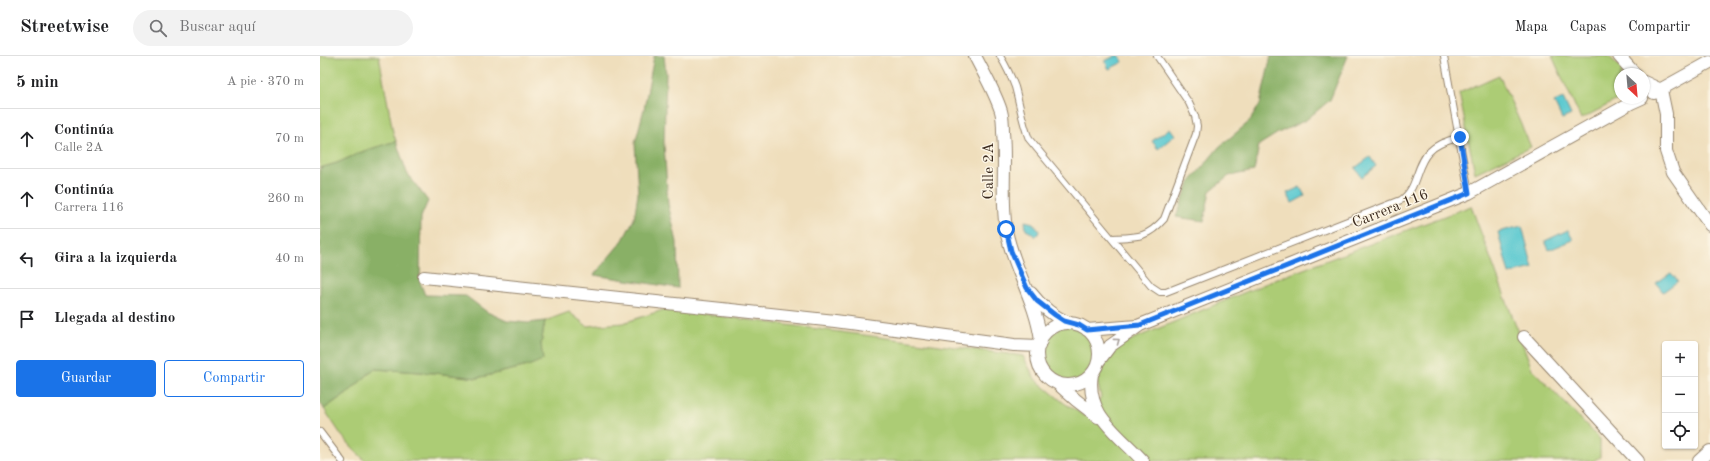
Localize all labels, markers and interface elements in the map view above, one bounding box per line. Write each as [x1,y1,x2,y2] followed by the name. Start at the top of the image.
[133,10,413,46] search box
[147,17,169,39] icon: search
[20,18,109,37] text: Streetwise
[179,20,255,35] text: Buscar aquí
[1515,20,1548,34] text: Mapa
[1570,20,1606,34] text: Capas
[1628,20,1690,34] text: Compartir
[1614,68,1650,104] north arrow
[16,74,59,91] text: 5 min
[227,75,304,88] text: A pie · 370 m
[54,123,114,138] text: Continúa
[16,128,38,150] icon: ahead
[1451,128,1469,146] route end
[275,132,304,145] text: 70 m
[54,141,103,154] text: Calle 2A
[982,142,997,199] street label: Calle 2A
[54,183,114,198] text: Continúa
[1350,187,1431,231] street label: Carrera 116
[16,188,38,210] icon: ahead
[267,192,304,205] text: 260 m
[54,201,124,214] text: Carrera 116
[997,220,1015,238] route start
[16,248,38,270] icon: left
[54,251,177,266] text: Gira a la izquierda
[275,252,304,265] text: 40 m
[16,308,38,330] icon: arrive
[54,311,175,326] text: Llegada al destino
[1112,339,1119,346] one-way arrow
[1662,341,1698,449] map controls
[1662,341,1698,377] button: +
[16,360,156,397] button: Guardar
[164,360,304,397] button: Compartir
[1662,377,1698,413] button: −
[1662,413,1698,449] button: locate

